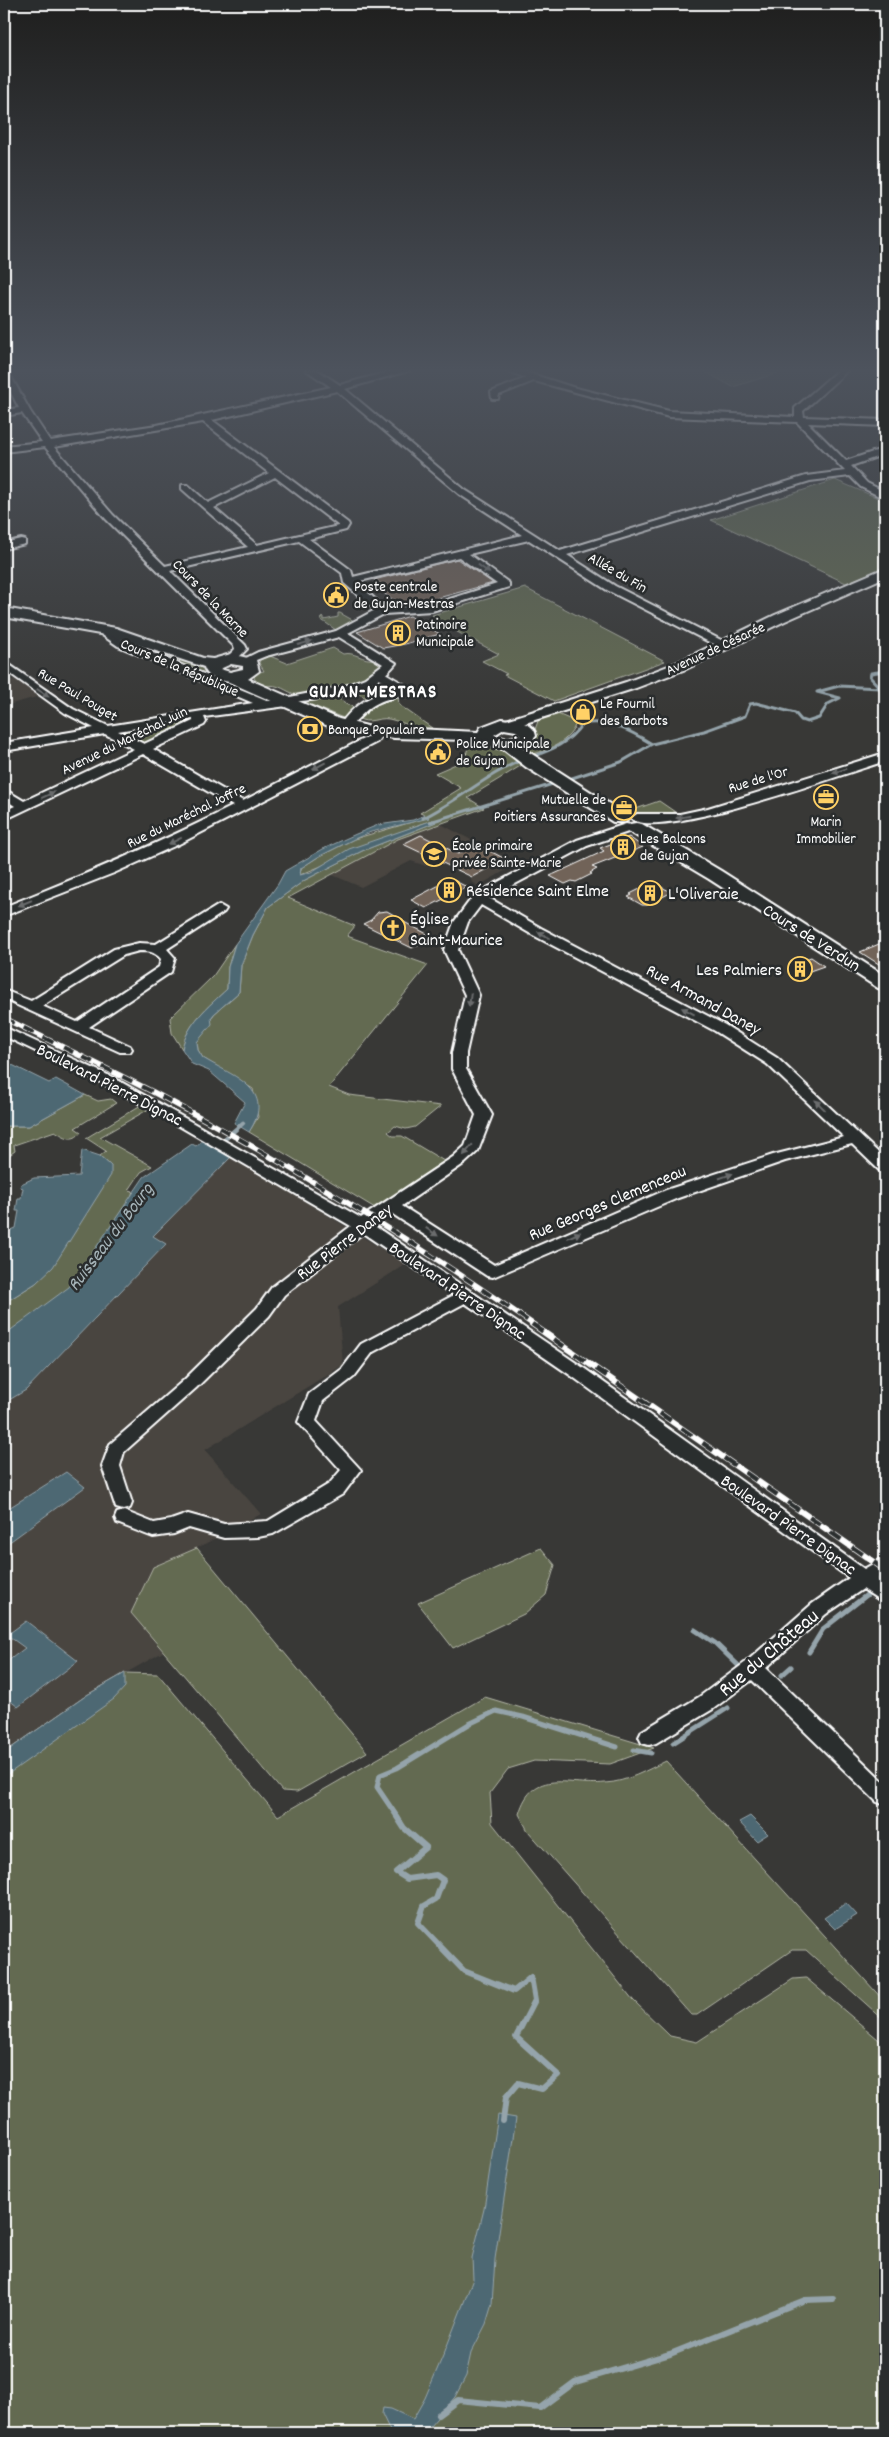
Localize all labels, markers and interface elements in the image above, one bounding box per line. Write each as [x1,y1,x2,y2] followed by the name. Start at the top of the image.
[583,548,651,600] street label: Allée du Fin
[166,555,253,644] street label: Cours de la Marne
[477,564,490,574] one-way arrow
[354,577,454,616] place label: Poste centrale de Gujan-Mestras
[323,582,349,608] public building icon: Poste centrale de Gujan-Mestras
[416,615,474,654] place label: Patinoire Municipale
[663,617,770,682] street label: Avenue de Césarée
[385,620,411,646] building icon: Patinoire Municipale
[117,634,242,704] street label: Cours de la République
[297,638,312,646] one-way arrow
[33,663,122,729] street label: Rue Paul Pouget
[309,680,437,707] district label: GUJAN-MESTRAS
[36,688,50,698] one-way arrow
[600,694,668,733] place label: Le Fournil des Barbots
[570,699,596,725] shop icon: Le Fournil des Barbots
[58,702,192,782] street label: Avenue du Maréchal Juin
[297,716,323,742] bank icon: Banque Populaire
[328,720,425,742] place label: Banque Populaire
[456,734,550,773] place label: Police Municipale de Gujan
[425,739,451,765] public building icon: Police Municipale de Gujan
[726,761,792,800] street label: Rue de l'Or
[312,762,326,770] one-way arrow
[831,768,846,776] one-way arrow
[124,778,250,855] street label: Rue du Maréchal Joffre
[813,784,839,810] office icon: Marin Immobilier
[494,790,606,829] place label: Mutuelle de Poitiers Assurances
[41,791,55,799] one-way arrow
[611,795,637,821] office icon: Mutuelle de Poitiers Assurances
[796,812,856,851] place label: Marin Immobilier
[674,813,690,821] one-way arrow
[640,829,706,868] place label: Les Balcons de Gujan
[610,834,636,860] building icon: Les Balcons de Gujan
[452,836,562,875] place label: École primaire privée Sainte-Marie
[167,837,182,845] one-way arrow
[421,841,447,867] school or university icon: École primaire privée Sainte-Marie
[436,877,462,903] building icon: Résidence Saint Elme
[466,880,609,905] place label: Résidence Saint Elme
[637,880,663,906] building icon: L'Oliveraie
[668,883,739,908] place label: L'Oliveraie
[757,899,864,979] street label: Cours de Verdun
[17,900,32,908] one-way arrow
[410,908,503,954] place label: Église Saint-Maurice
[380,915,406,941] church icon: Église Saint-Maurice
[537,931,551,940] one-way arrow
[787,956,813,982] building icon: Les Palmiers
[641,959,765,1043] street label: Rue Armand Daney
[696,959,782,984] place label: Les Palmiers
[466,992,474,1008] one-way arrow
[680,1007,695,1015] one-way arrow
[31,1039,186,1134] street label: Boulevard Pierre Dignac
[814,1099,826,1111] one-way arrow
[463,1143,474,1156] one-way arrow
[525,1160,691,1249] street label: Rue Georges Clemenceau
[718,1172,733,1179] one-way arrow
[62,1178,162,1298] water label: Ruisseau du Bourg
[292,1198,399,1287] street label: Rue Pierre Daney
[425,1228,438,1237] one-way arrow
[567,1231,581,1239] one-way arrow
[383,1237,530,1347] street label: Boulevard Pierre Dignac
[714,1470,861,1582] street label: Boulevard Pierre Dignac
[713,1603,827,1705] street label: Rue du Château

